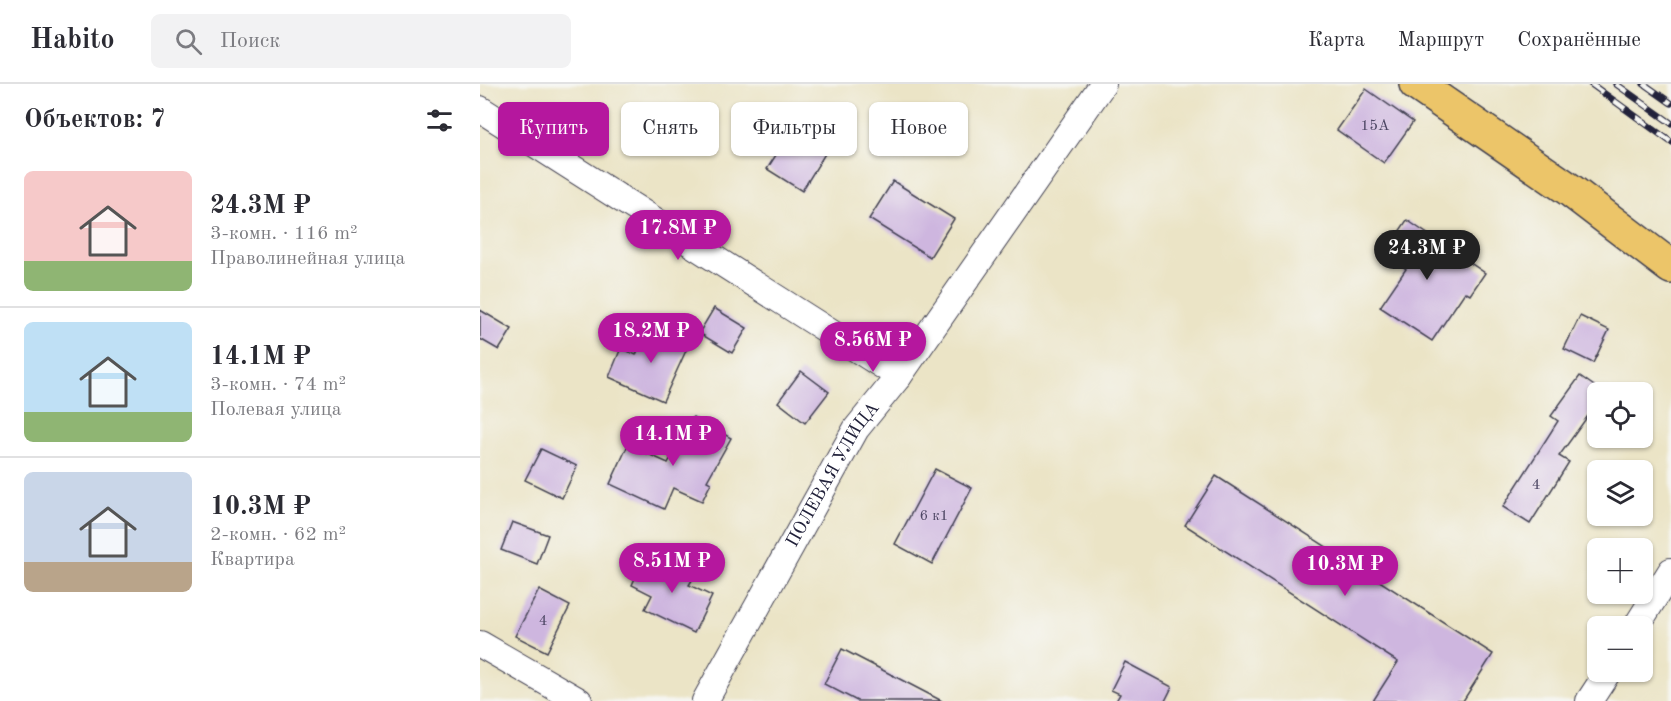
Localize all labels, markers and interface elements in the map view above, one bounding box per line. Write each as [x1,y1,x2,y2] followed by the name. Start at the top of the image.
[151,14,571,68] search box
[172,25,205,58] icon: search
[30,27,115,55] text: Habito
[220,30,280,52] text: Поиск
[1308,30,1365,51] text: Карта
[1398,30,1484,51] text: Маршрут
[1517,30,1641,51] text: Сохранённые
[498,102,609,156] chip: Купить
[621,102,719,156] chip: Снять
[731,102,857,156] chip: Фильтры
[869,102,968,156] chip: Новое
[423,104,456,137] icon: filters
[24,107,165,133] text: Объектов: 7
[1361,119,1390,134] house number: 15А
[210,193,311,219] text: 24.3M ₽
[72,195,144,267] icon: home
[623,210,733,261] pin: 17.8M ₽
[639,219,717,239] text: 17.8M ₽
[210,224,358,244] text: 3-комн. · 116 m²
[1372,230,1482,281] pin: 24.3M ₽
[1388,239,1466,259] text: 24.3M ₽
[210,249,405,269] text: Праволинейная улица
[596,313,706,364] pin: 18.2M ₽
[612,322,690,342] text: 18.2M ₽
[818,322,928,373] pin: 8.56M ₽
[834,331,912,351] text: 8.56M ₽
[210,344,311,370] text: 14.1M ₽
[72,346,144,418] icon: home
[210,375,346,395] text: 3-комн. · 74 m²
[1587,382,1653,682] map controls
[1587,382,1653,448] button: locate
[783,399,883,550] street label: ПОЛЕВАЯ УЛИЦА
[210,400,342,420] text: Полевая улица
[618,416,728,467] pin: 14.1M ₽
[634,425,712,445] text: 14.1M ₽
[1587,460,1653,526] button: layers
[1532,478,1540,493] house number: 4
[210,494,311,520] text: 10.3M ₽
[72,496,144,568] icon: home
[919,509,949,524] house number: 6 к1
[210,525,346,545] text: 2-комн. · 62 m²
[1587,538,1653,604] button: +
[617,543,727,594] pin: 8.51M ₽
[1290,546,1400,597] pin: 10.3M ₽
[210,550,295,570] text: Квартира
[633,552,711,572] text: 8.51M ₽
[1306,555,1384,575] text: 10.3M ₽
[539,614,547,629] house number: 4
[1587,616,1653,682] button: −

